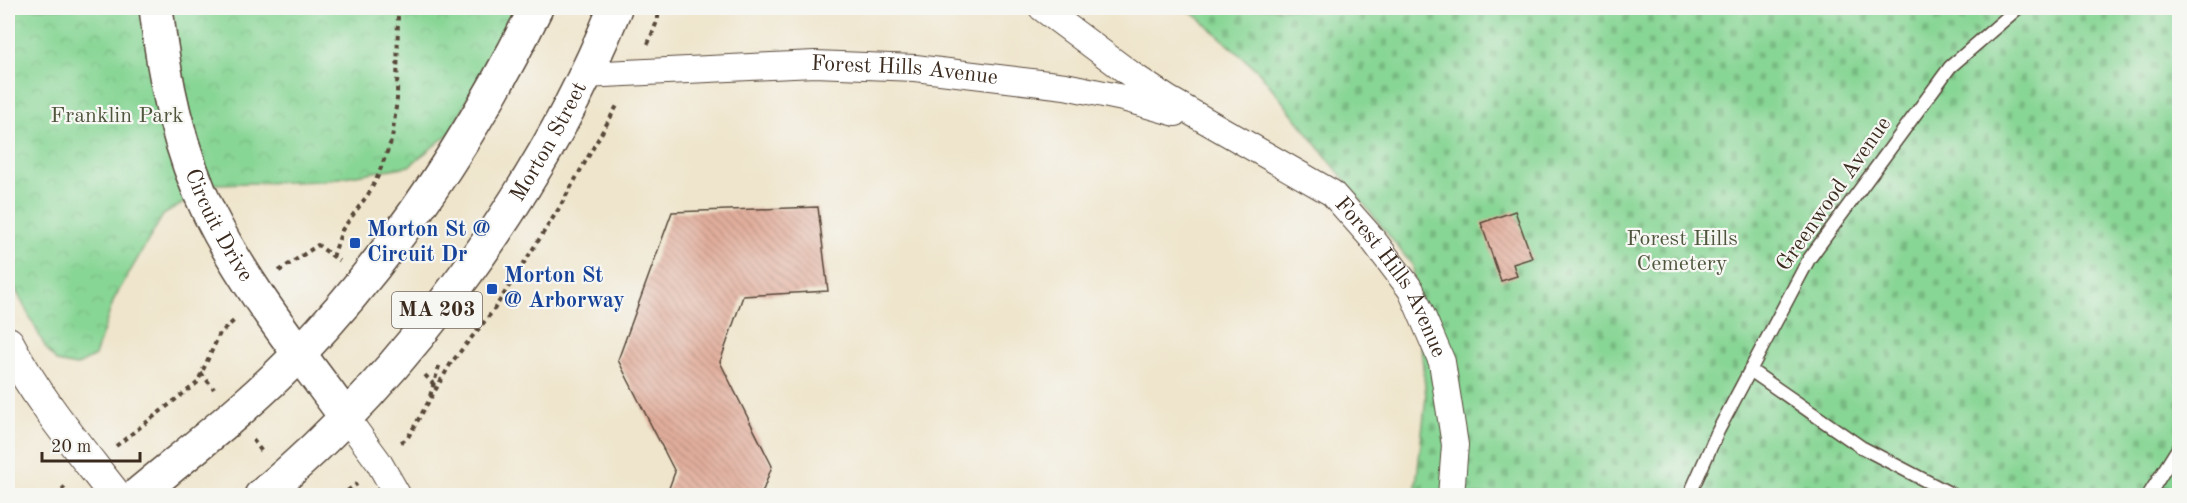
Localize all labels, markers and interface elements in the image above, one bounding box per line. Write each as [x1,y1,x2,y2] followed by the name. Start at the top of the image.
[810,53,999,89] street label: Forest Hills Avenue
[507,79,591,206] street label: Morton Street
[50,105,184,127] park label: Franklin Park
[1773,113,1895,275] street label: Greenwood Avenue
[181,166,257,286] street label: Circuit Drive
[1330,193,1450,361] street label: Forest Hills Avenue
[367,219,491,266] place label: Morton St @ Circuit Dr
[1626,228,1738,275] park label: Forest Hills Cemetery
[348,236,362,250] marker: Morton St @ Circuit Dr
[504,265,625,312] place label: Morton St @ Arborway
[485,282,499,296] marker: Morton St @ Arborway
[392,292,482,328] road number: MA 203
[42,425,140,463] scale bar
[51,438,91,456] text: 20 m

